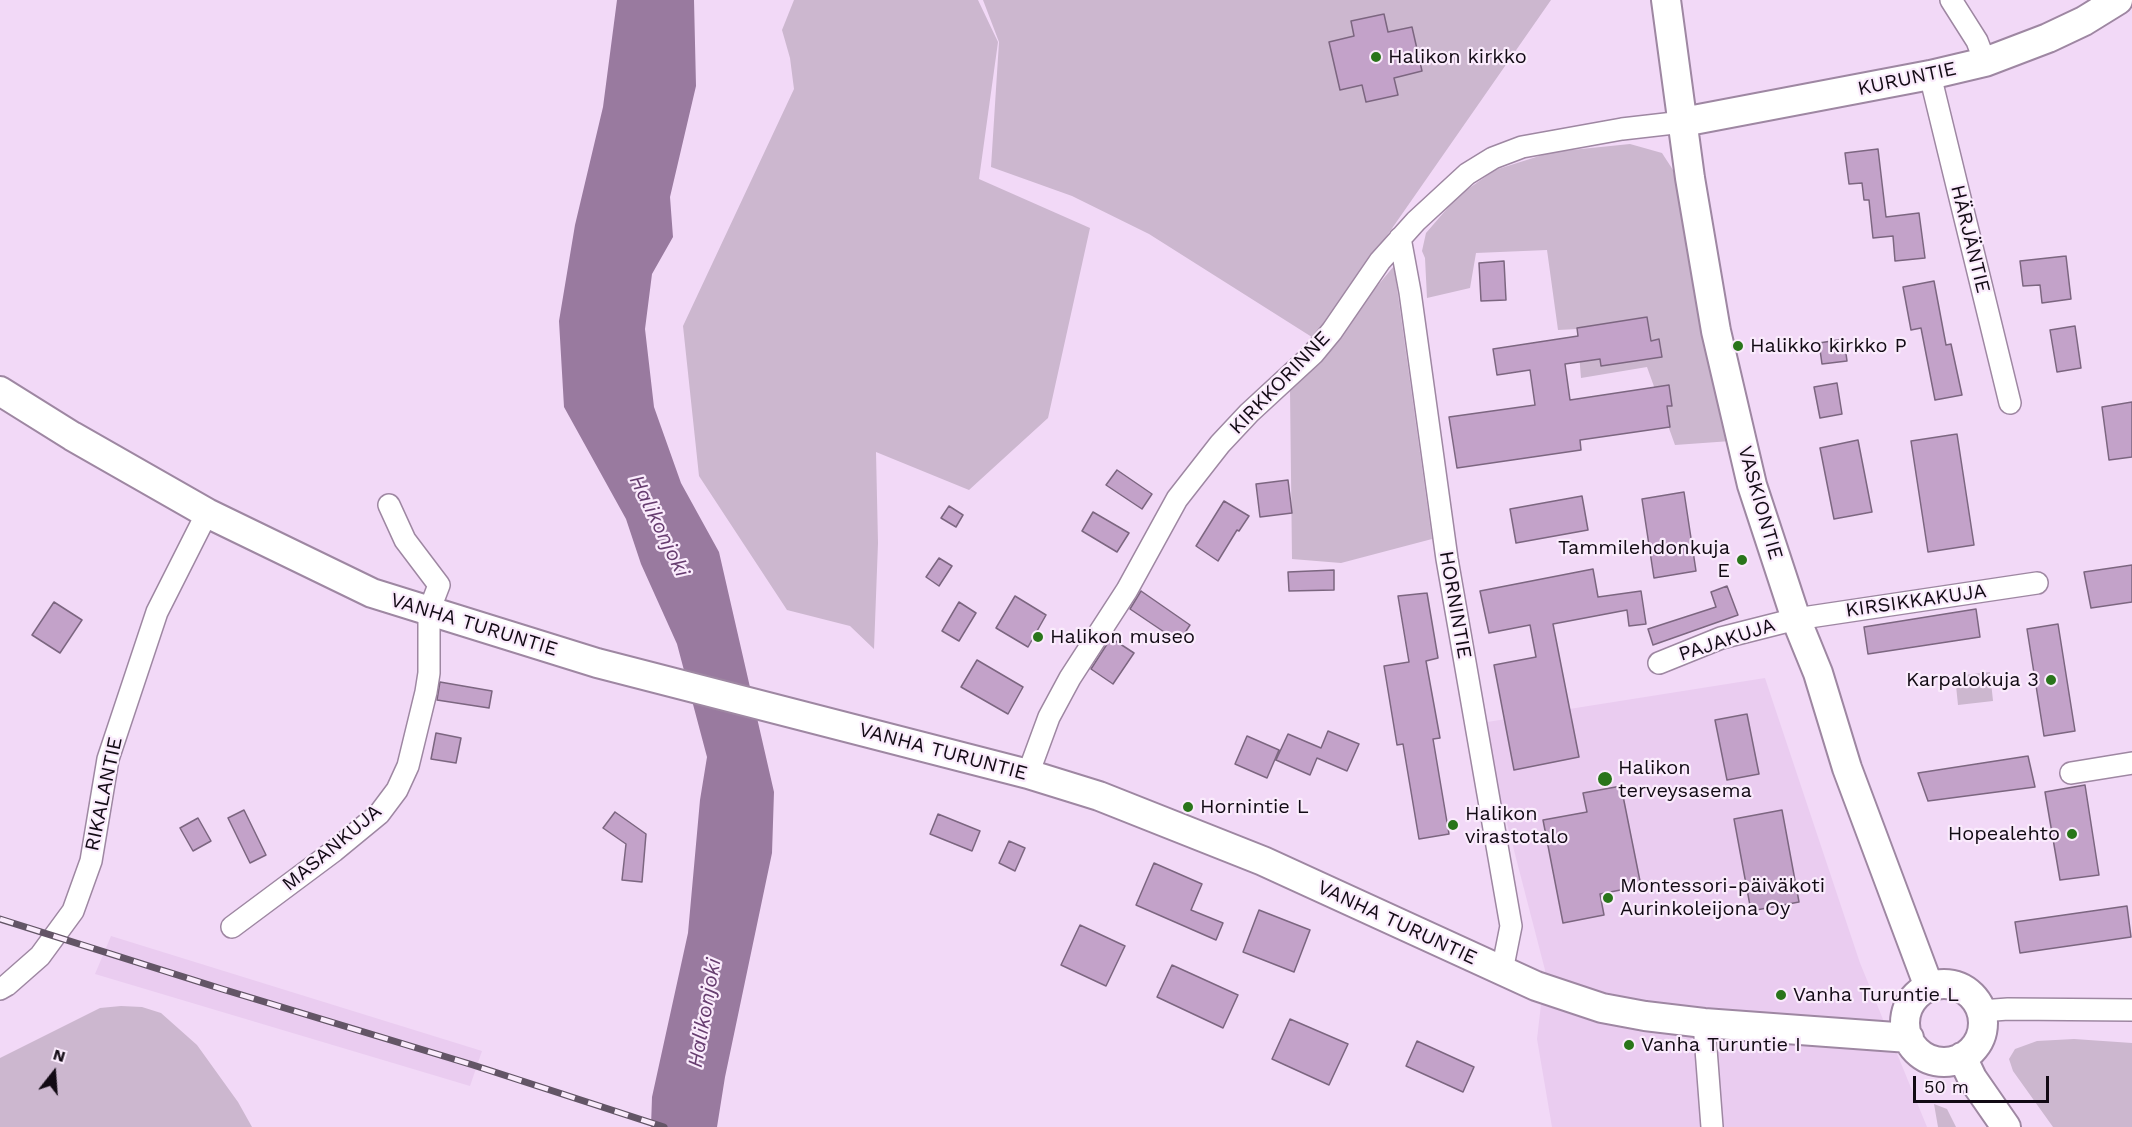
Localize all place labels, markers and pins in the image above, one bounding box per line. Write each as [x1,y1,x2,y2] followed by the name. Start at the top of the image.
[1388,45,1527,69] place label: Halikon kirkko
[1369,50,1383,64] marker: Halikon kirkko
[1750,334,1907,358] place label: Halikko kirkko P
[1731,339,1745,353] marker: Halikko kirkko P
[1558,536,1730,583] place label: Tammilehdonkuja E
[1735,553,1749,567] marker: Tammilehdonkuja E
[1050,625,1195,649] place label: Halikon museo
[1031,630,1045,644] marker: Halikon museo
[1906,668,2039,692] place label: Karpalokuja 3
[2044,673,2058,687] marker: Karpalokuja 3
[1618,756,1752,803] place label: Halikon terveysasema
[1596,770,1614,788] marker: Halikon terveysasema
[1200,795,1309,819] place label: Hornintie L
[1181,800,1195,814] marker: Hornintie L
[1465,802,1568,849] place label: Halikon virastotalo
[1446,818,1460,832] marker: Halikon virastotalo
[1948,822,2060,846] place label: Hopealehto
[2065,827,2079,841] marker: Hopealehto
[1620,874,1825,921] place label: Montessori-päiväkoti Aurinkoleijona Oy
[1601,891,1615,905] marker: Montessori-päiväkoti Aurinkoleijona Oy
[1793,983,1959,1007] place label: Vanha Turuntie L
[1774,988,1788,1002] marker: Vanha Turuntie L
[1641,1033,1801,1057] place label: Vanha Turuntie I
[1622,1038,1636,1052] marker: Vanha Turuntie I

